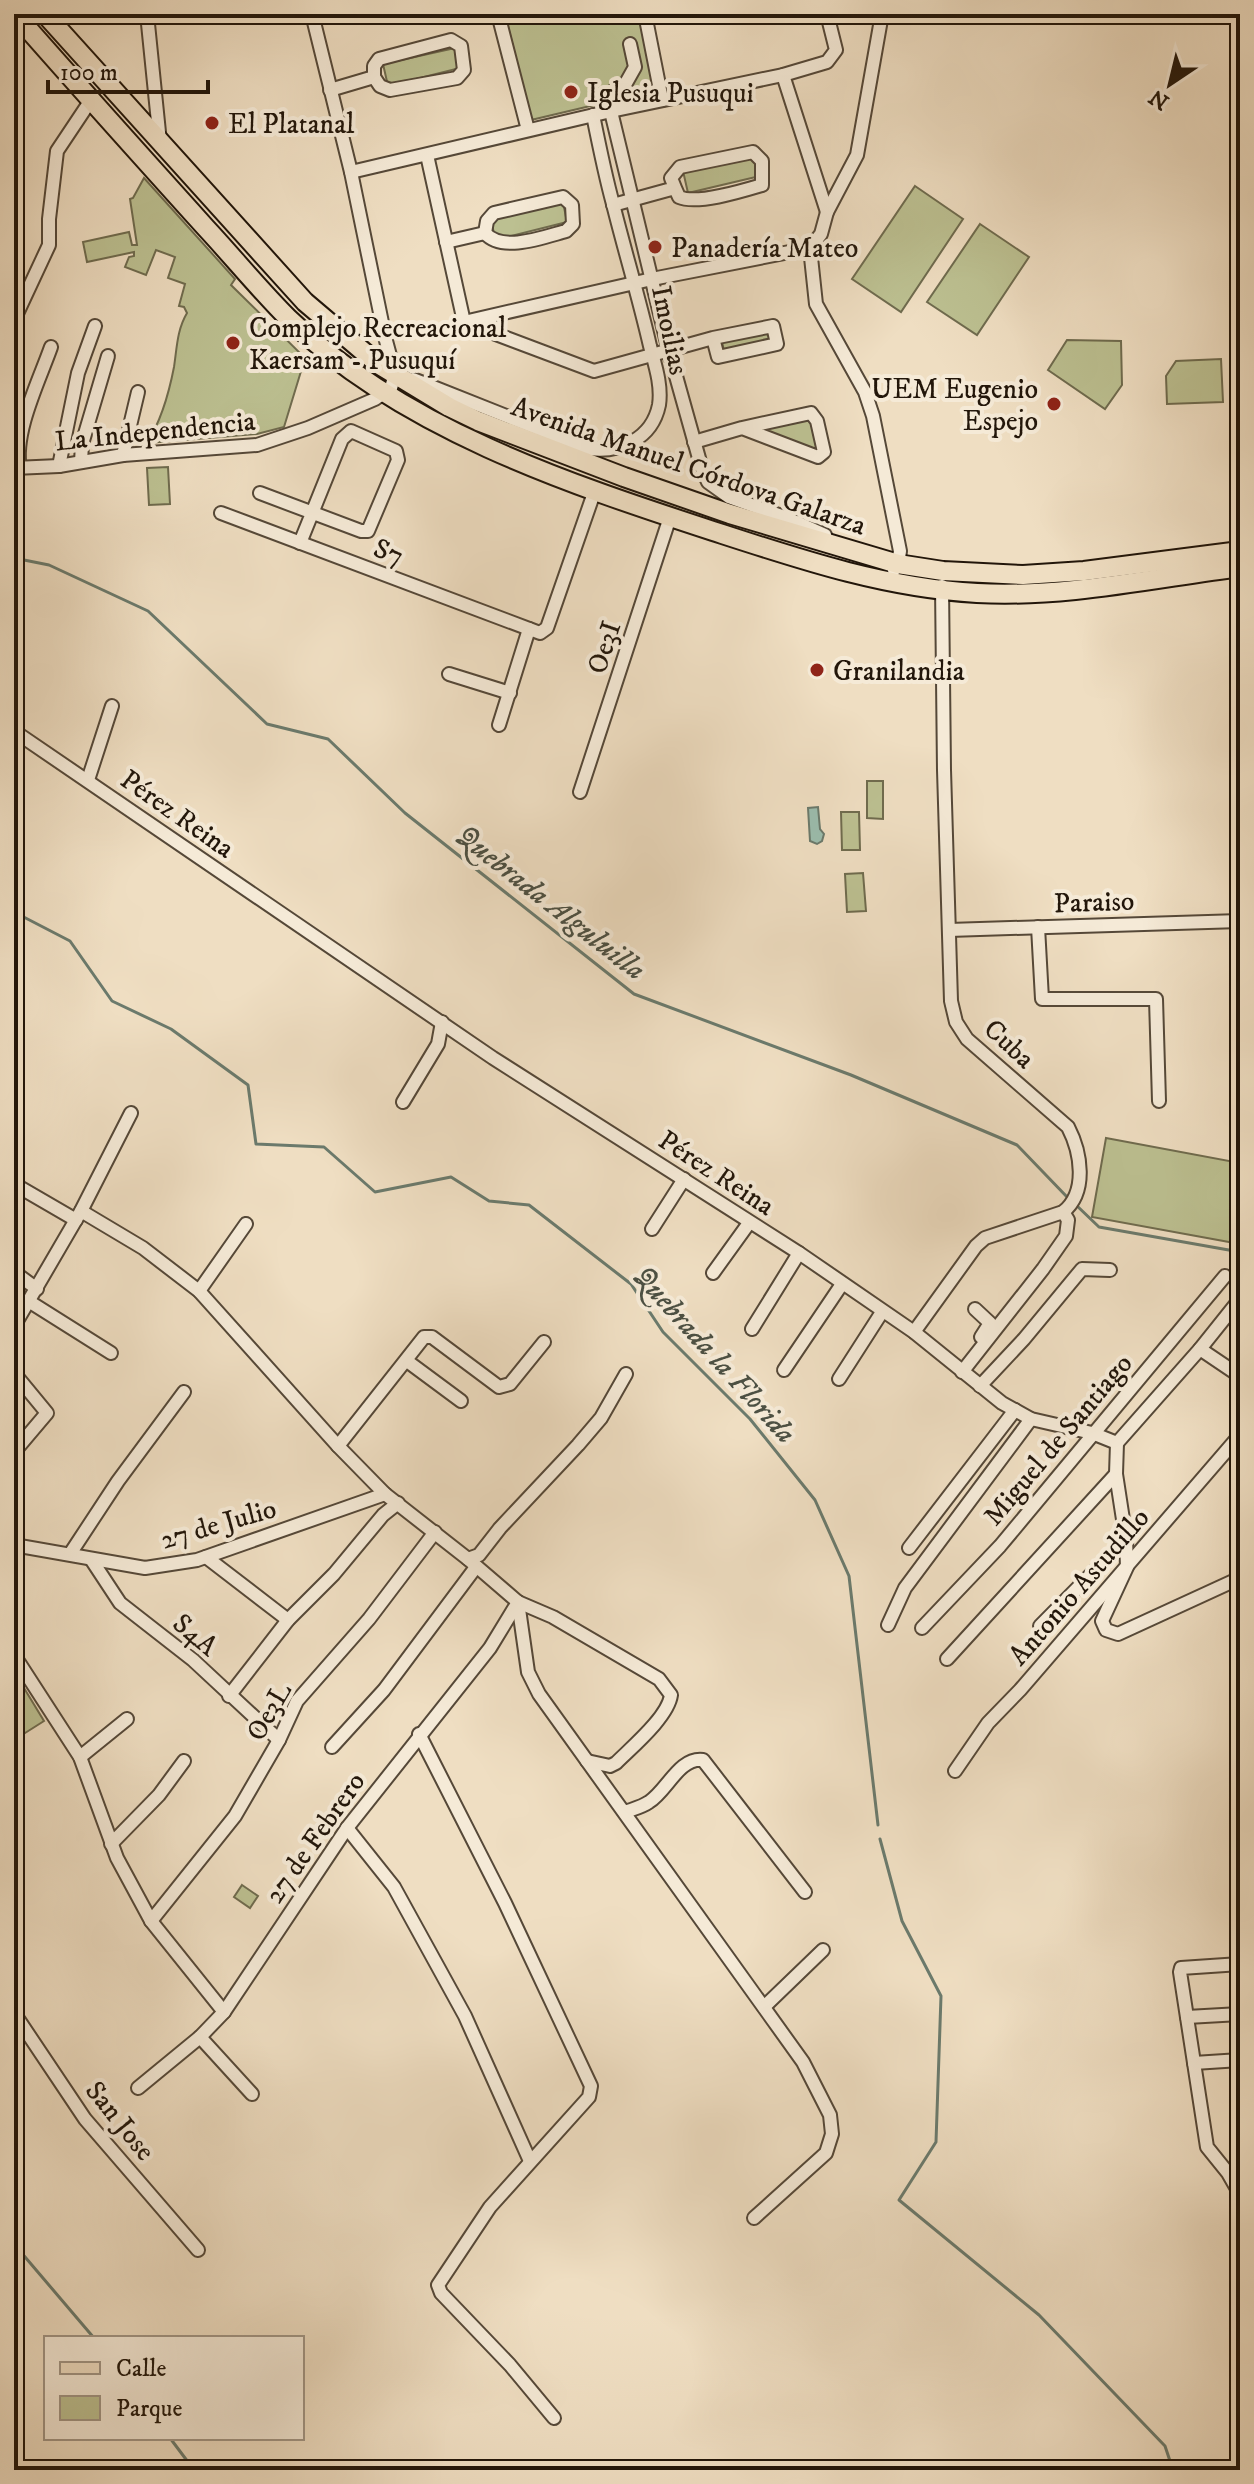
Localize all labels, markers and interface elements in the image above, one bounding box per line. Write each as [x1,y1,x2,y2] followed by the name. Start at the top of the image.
[48,44,208,94] scale bar
[1130,44,1210,124] north arrow
[60,58,118,88] text: 100 m
[587,76,754,111] place label: Iglesia Pusuqui
[562,83,580,101] marker: Iglesia Pusuqui
[1144,83,1175,115] text: N
[228,107,355,142] place label: El Platanal
[203,114,221,132] marker: El Platanal
[671,231,858,266] place label: Panadería Mateo
[646,238,664,256] marker: Panadería Mateo
[643,283,696,378] street label: Imoilias
[249,311,507,378] place label: Complejo Recreacional Kaersam - Pusuquí
[224,334,242,352] marker: Complejo Recreacional Kaersam - Pusuquí
[871,372,1038,439] place label: UEM Eugenio Espejo
[507,389,871,544] street label: Avenida Manuel Córdova Galarza
[1045,395,1063,413] marker: UEM Eugenio Espejo
[53,404,257,459] street label: La Independencia
[368,531,408,574] street label: S7
[580,617,629,678] street label: Oe3I
[833,654,965,689] place label: Granilandia
[808,661,826,679] marker: Granilandia
[113,762,241,866] street label: Pérez Reina
[448,817,653,989] water label: Quebrada Alguluilla
[1053,884,1135,921] street label: Paraiso
[976,1012,1042,1076] street label: Cuba
[652,1123,781,1224] street label: Pérez Reina
[624,1258,804,1452] water label: Quebrada la Florida
[976,1347,1140,1533] street label: Miguel de Santiago
[156,1491,280,1558] street label: 27 de Julio
[1001,1501,1157,1673] street label: Antonio Astudillo
[165,1606,226,1665] street label: S4A
[239,1676,300,1747] street label: Oe3L
[257,1765,373,1910] street label: 27 de Febrero
[77,2074,163,2168] street label: San Jose
[44,2336,304,2440] legend
[116,2354,166,2384] text: Calle
[116,2394,182,2424] text: Parque

